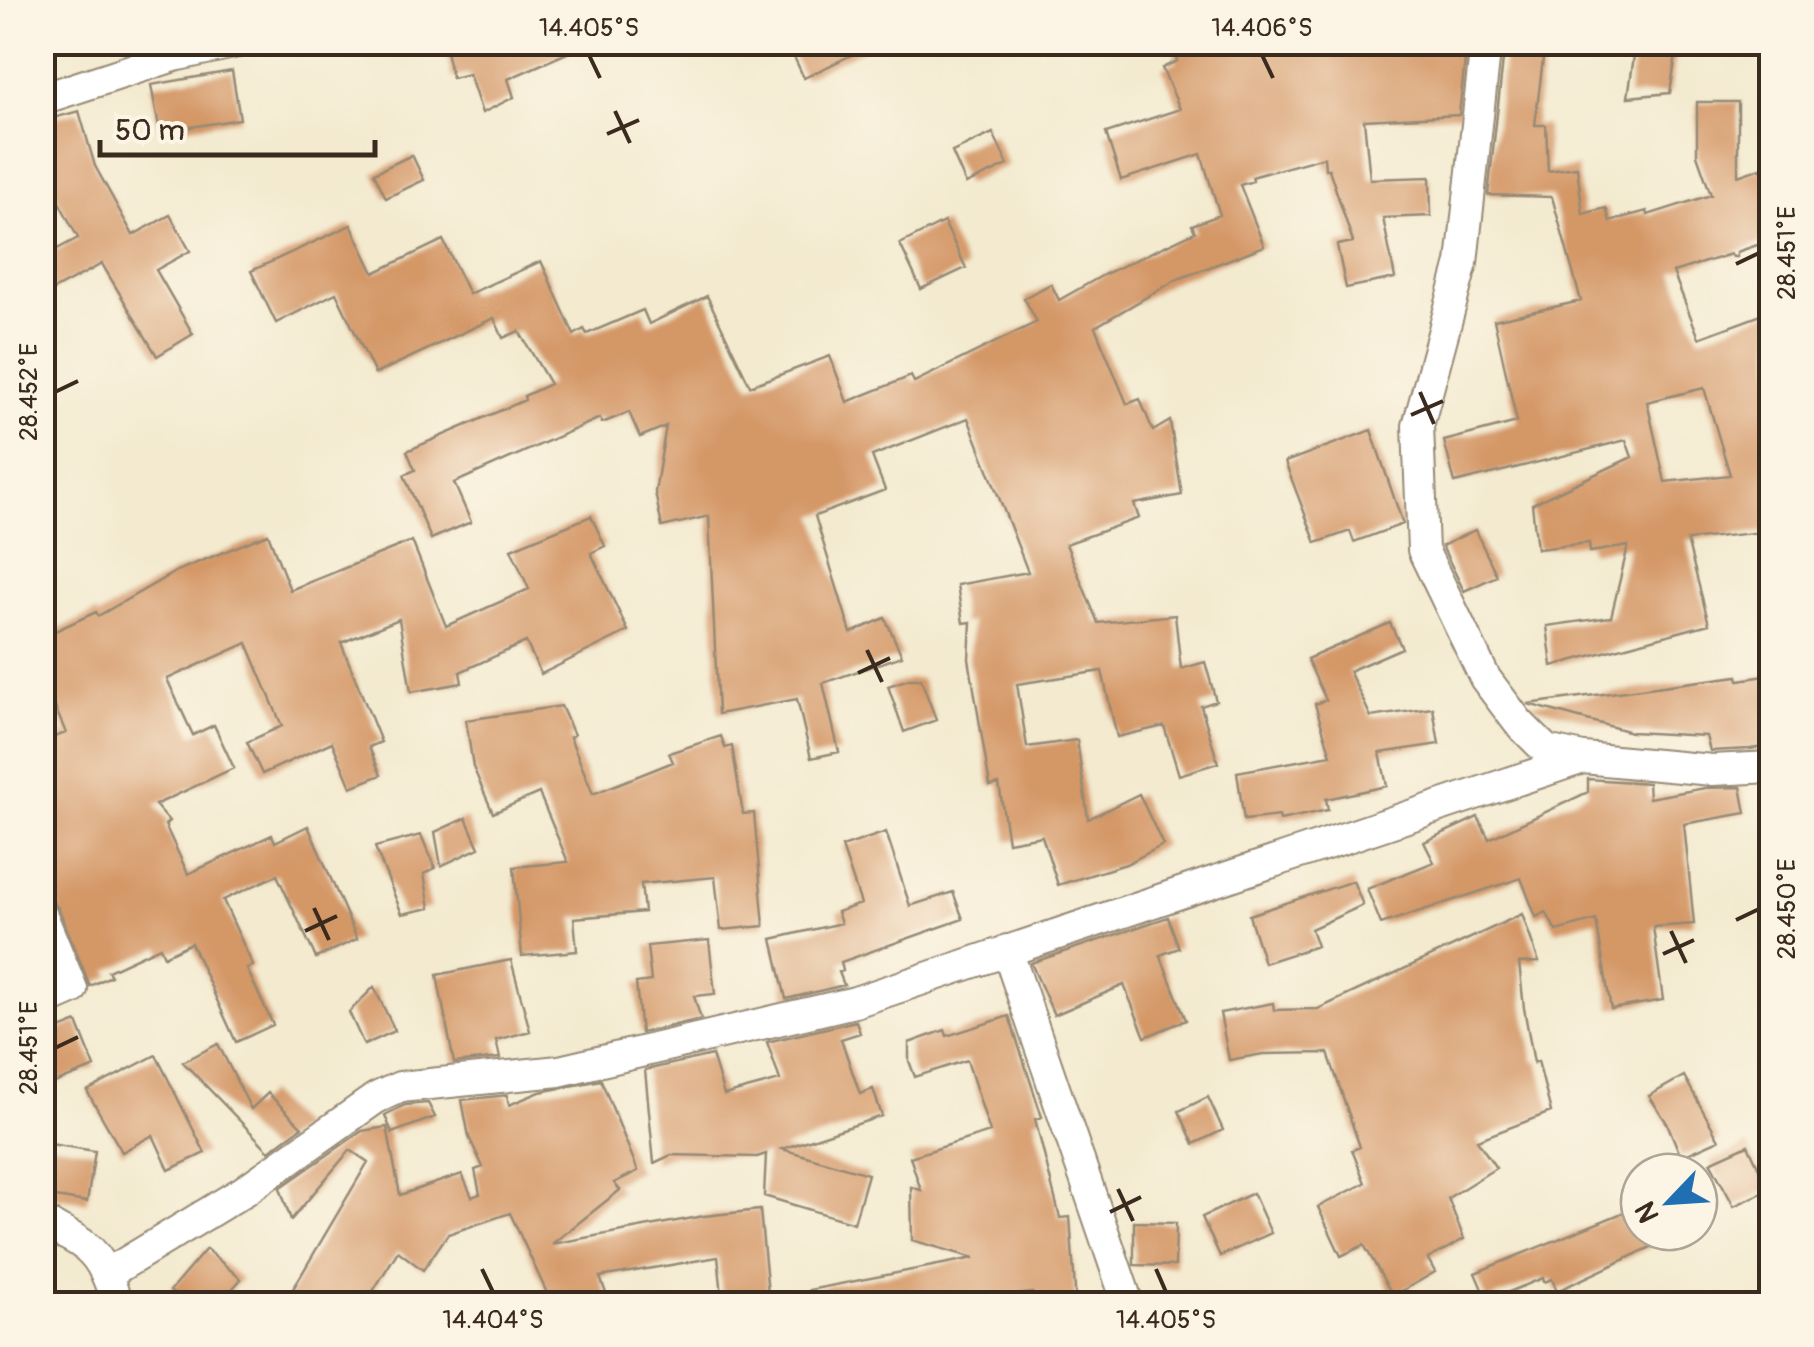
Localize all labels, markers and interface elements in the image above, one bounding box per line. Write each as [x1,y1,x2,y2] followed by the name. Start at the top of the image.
[539,13,639,44] text: 14.405°S
[1211,13,1313,44] text: 14.406°S
[100,95,375,157] scale bar
[115,112,185,149] text: 50 m
[1772,206,1803,300] text: 28.451°E
[14,343,45,441] text: 28.452°E
[1772,858,1803,960] text: 28.450°E
[14,1001,45,1095] text: 28.451°E
[1619,1152,1719,1252] north arrow
[1628,1196,1668,1228] text: N
[442,1305,544,1336] text: 14.404°S
[1116,1305,1216,1336] text: 14.405°S

